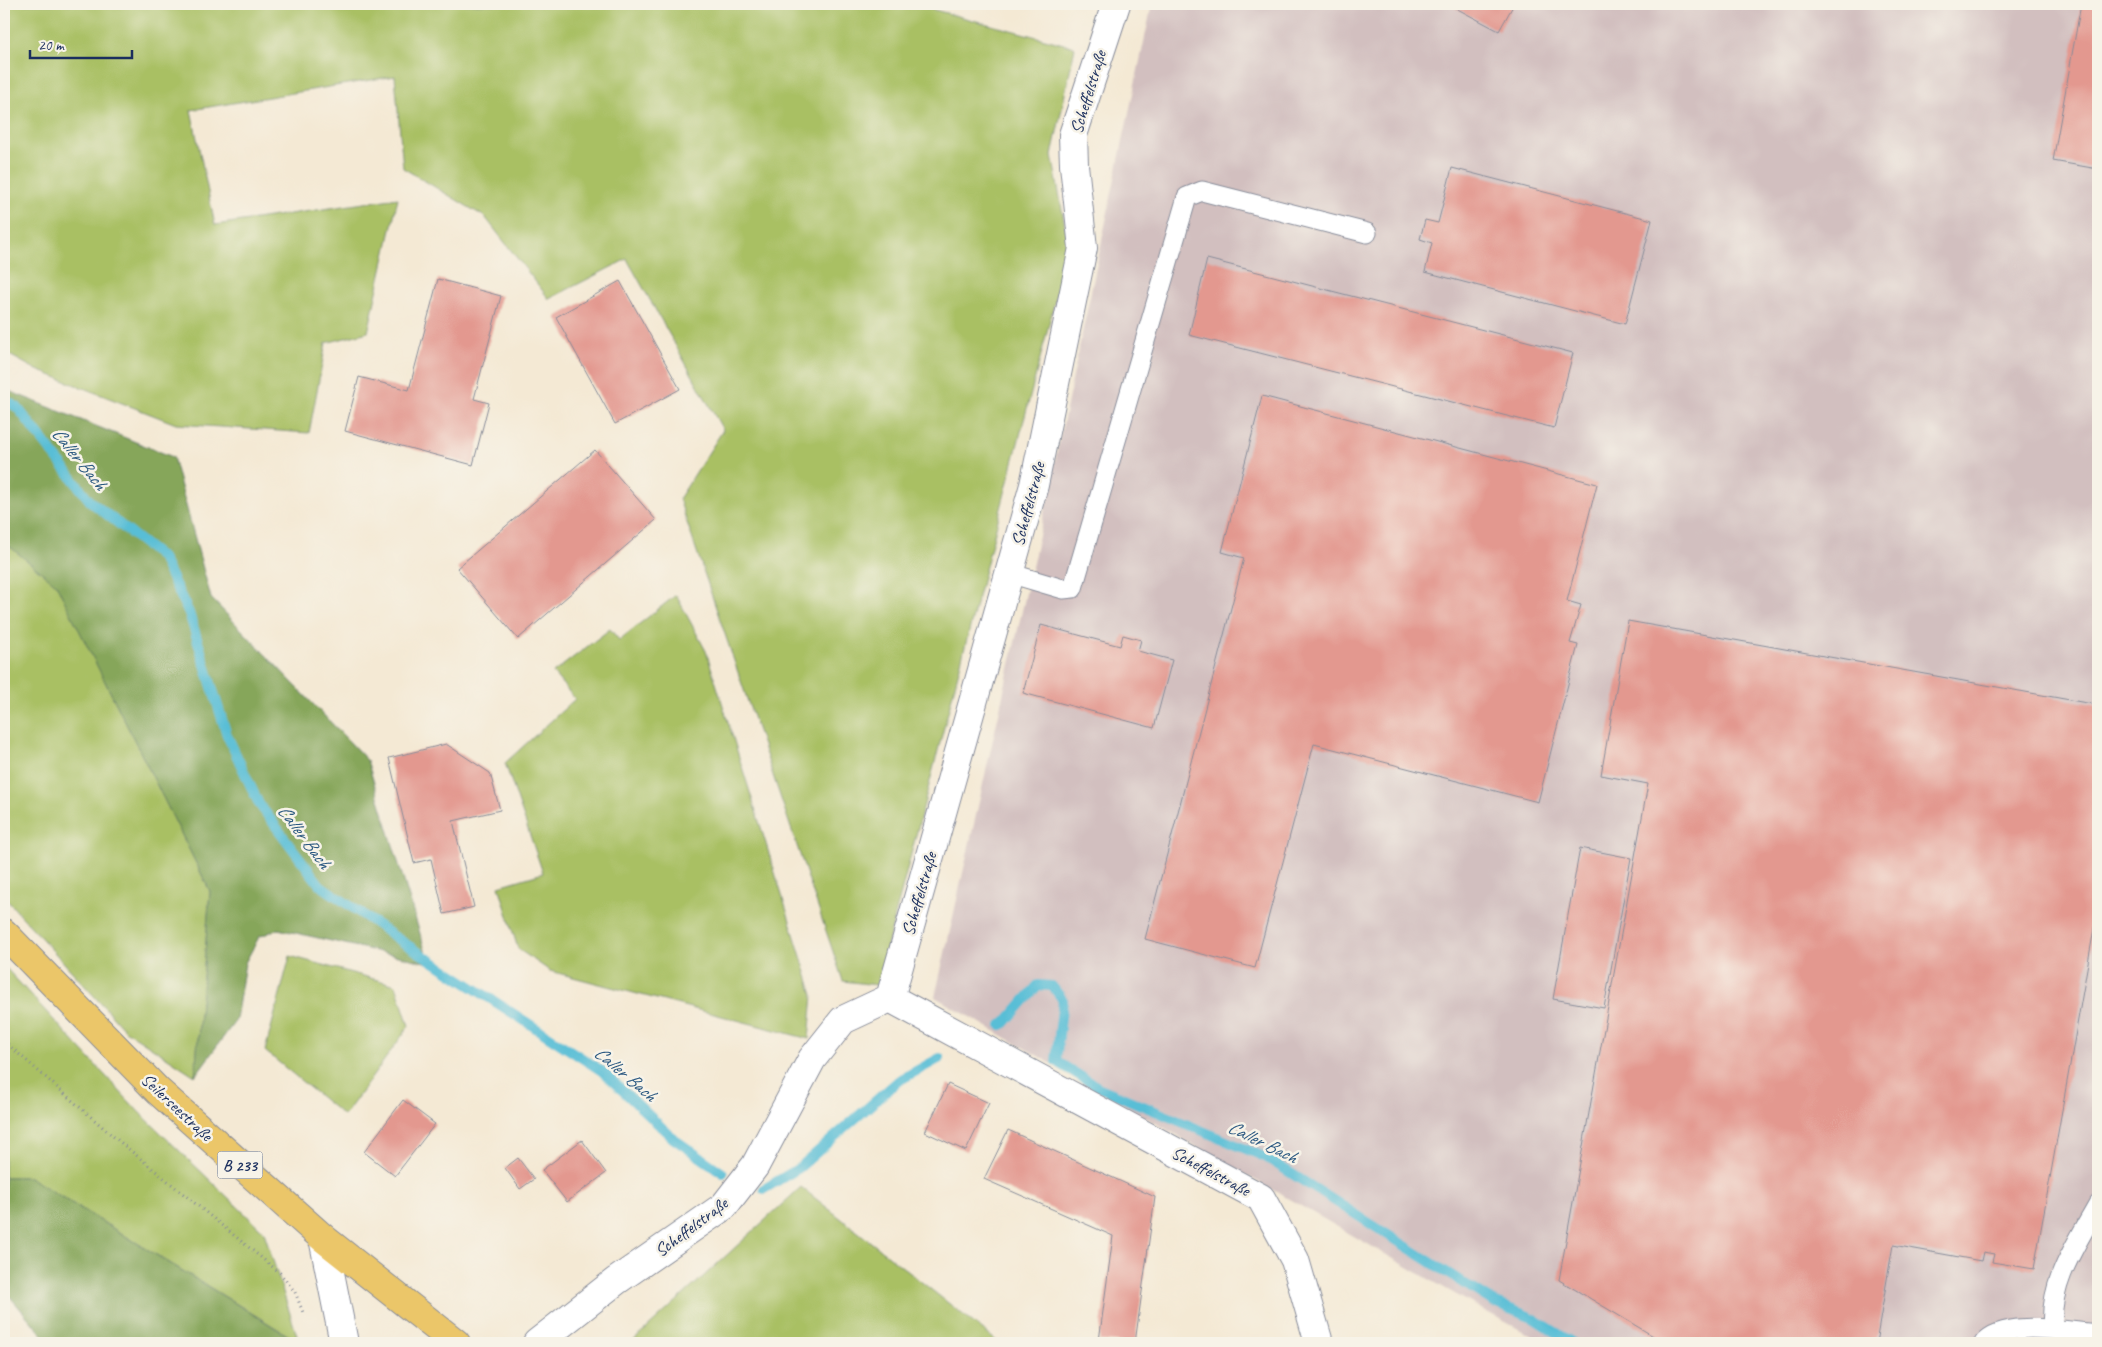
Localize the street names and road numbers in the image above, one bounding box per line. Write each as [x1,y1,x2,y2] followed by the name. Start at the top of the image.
[1065,47,1111,136] street label: Scheffelstraße
[1006,459,1050,548] street label: Scheffelstraße
[897,849,942,938] street label: Scheffelstraße
[137,1068,218,1146] street label: Seilerseestraße
[1168,1141,1255,1201] street label: Scheffelstraße
[218,1152,262,1178] road number: B 233
[650,1192,733,1262] street label: Scheffelstraße

